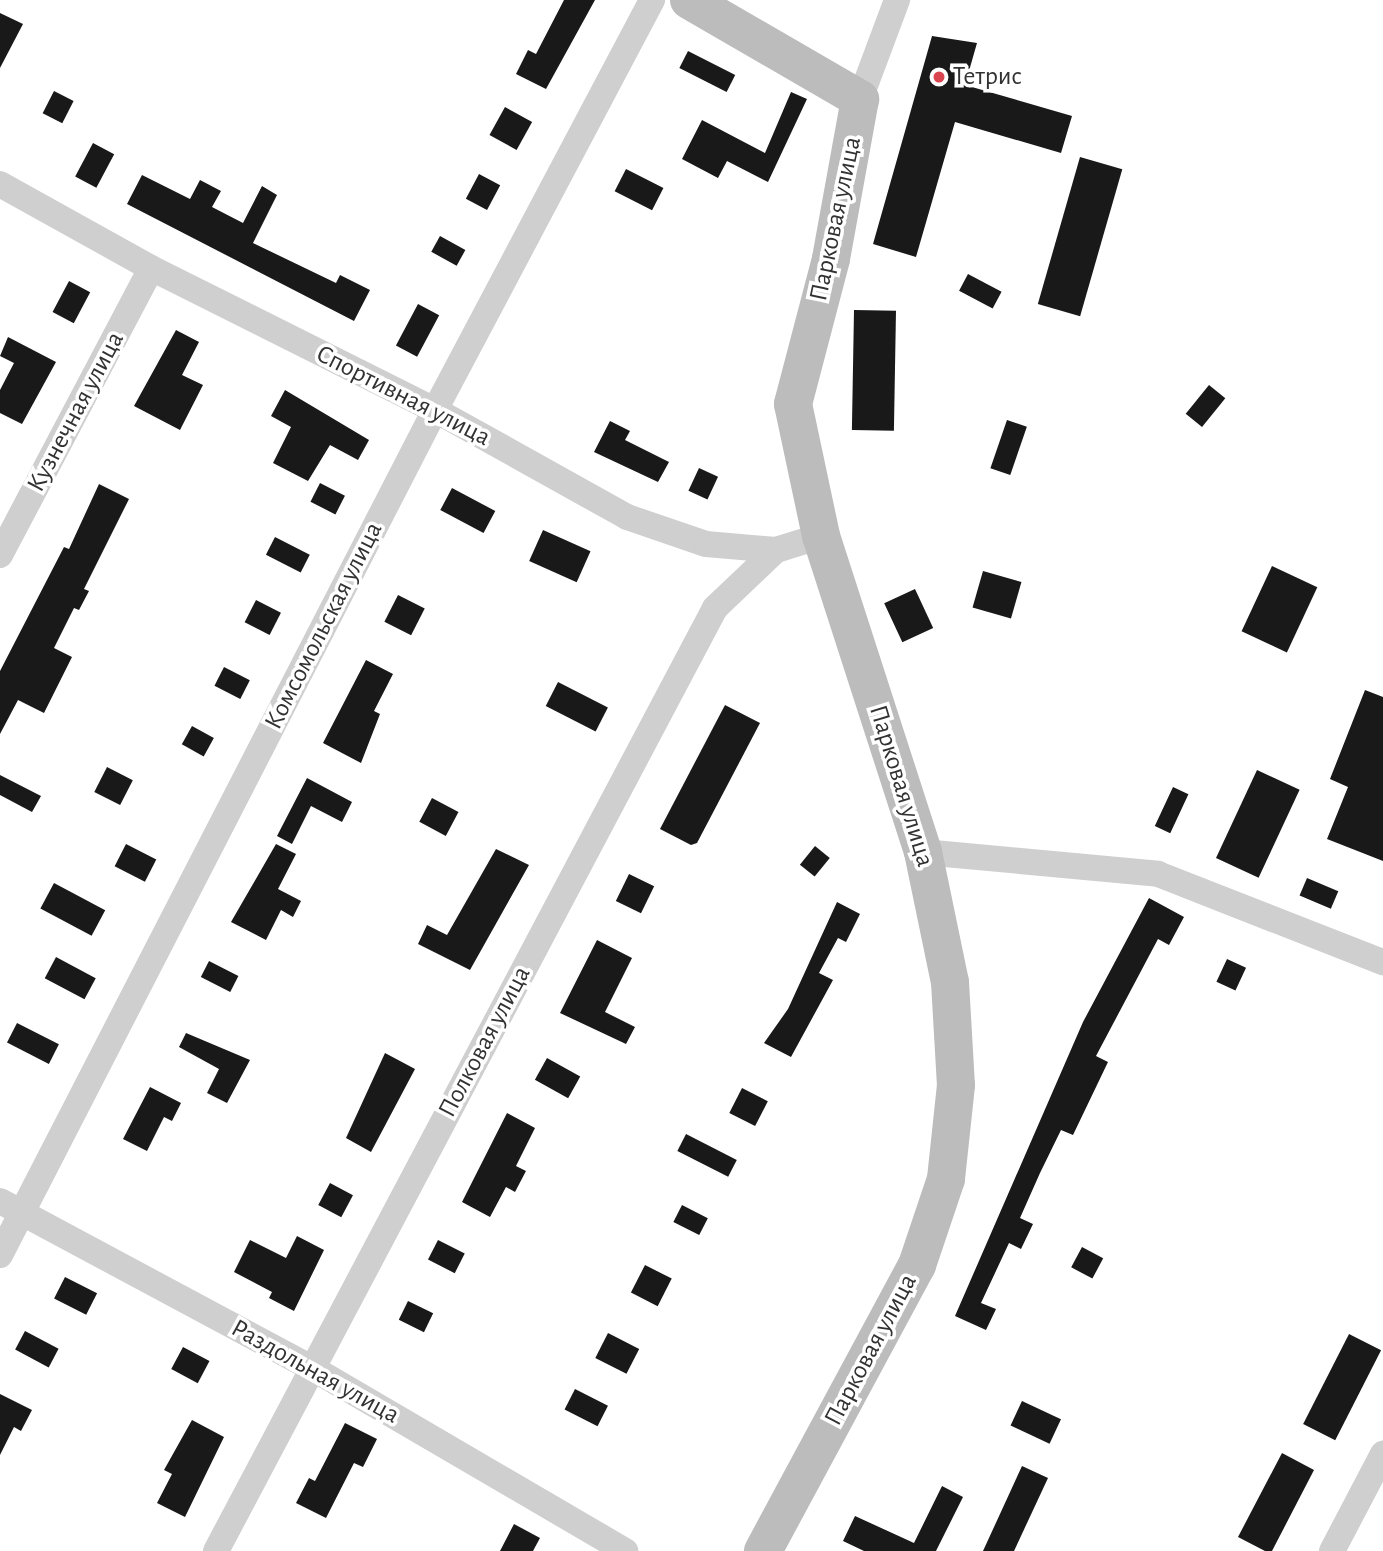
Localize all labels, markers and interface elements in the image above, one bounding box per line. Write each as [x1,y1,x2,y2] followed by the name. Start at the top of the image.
[953,61,1022,93] place label: Тетрис
[931,69,947,85] marker: Тетрис
[803,134,869,304] street label: Парковая улица
[21,327,131,497] street label: Кузнечная улица
[311,339,495,453] street label: Спортивная улица
[258,517,390,735] street label: Комсомольская улица
[862,701,940,871] street label: Парковая улица
[432,961,538,1123] street label: Полковая улица
[818,1269,924,1431] street label: Парковая улица
[225,1313,405,1431] street label: Раздольная улица

